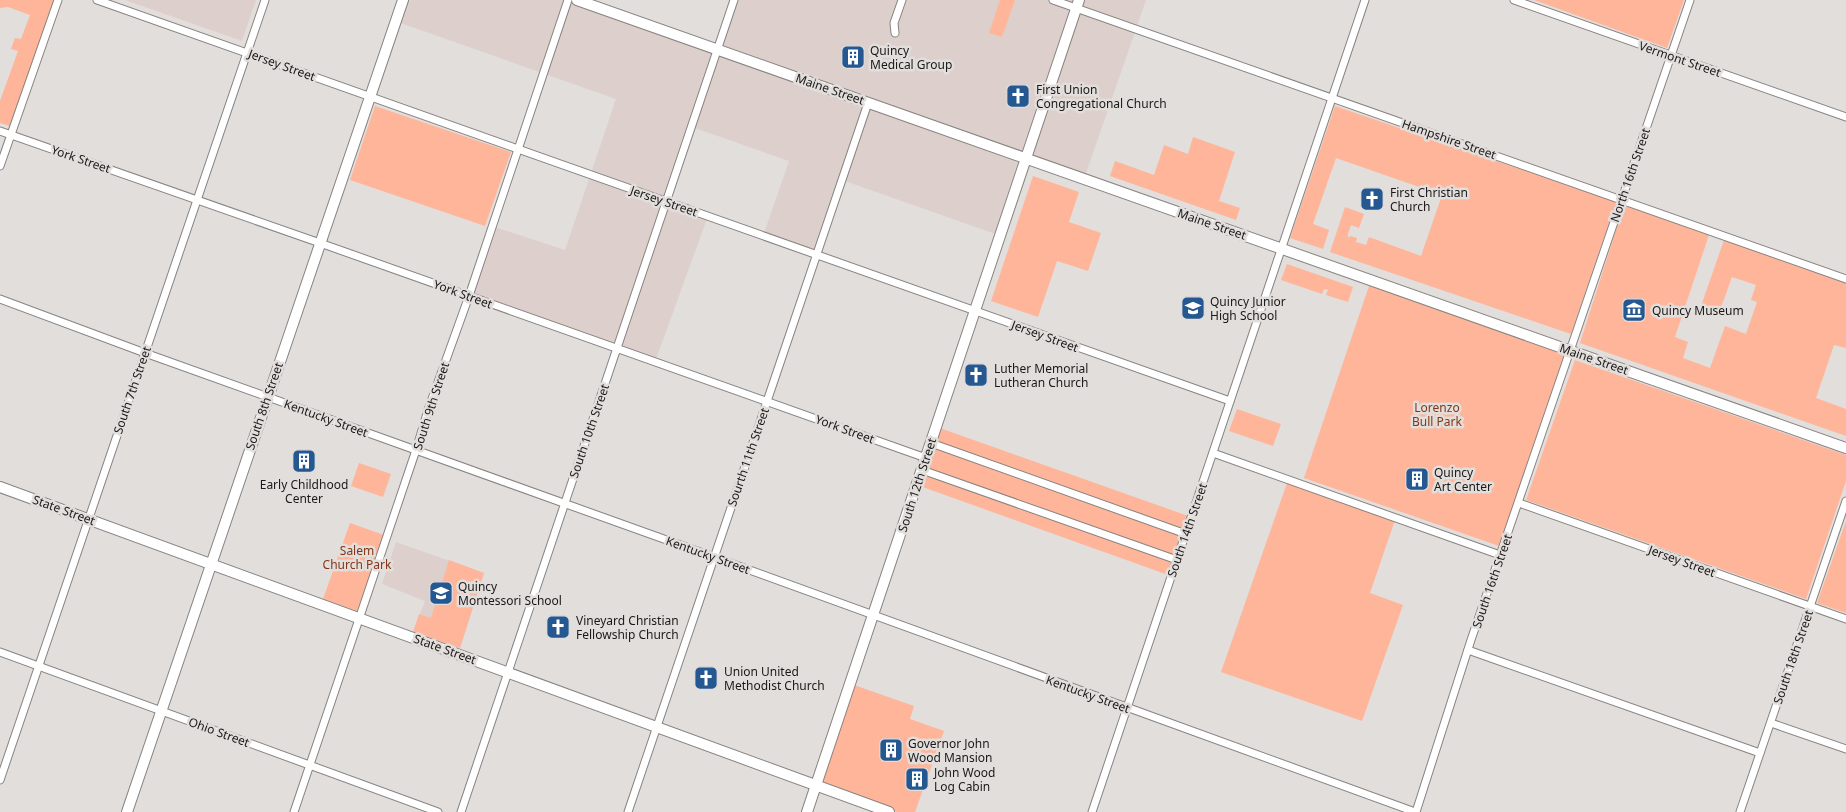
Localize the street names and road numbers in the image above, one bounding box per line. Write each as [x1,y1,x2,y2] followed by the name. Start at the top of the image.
[1637,37,1724,81] street label: Vermont Street
[245,45,318,85] street label: Jersey Street
[793,69,867,109] street label: Maine Street
[1400,115,1499,163] street label: Hampshire Street
[1606,125,1654,224] street label: North 16th Street
[49,141,113,177] street label: York Street
[627,181,700,221] street label: Jersey Street
[1175,204,1249,244] street label: Maine Street
[431,276,495,313] street label: York Street
[1008,316,1081,356] street label: Jersey Street
[1557,339,1631,379] street label: Maine Street
[109,343,155,436] street label: South 7th Street
[241,359,287,452] street label: South 8th Street
[409,359,453,452] street label: South 9th Street
[565,381,613,480] street label: South 10th Street
[282,395,371,441] street label: Kentucky Street
[723,405,773,509] street label: Sourth 11th Street
[813,411,877,448] street label: York Street
[894,435,940,534] street label: South 12th Street
[1163,480,1211,579] street label: South 14th Street
[30,491,98,529] street label: State Street
[1468,531,1516,630] street label: South 16th Street
[664,532,753,578] street label: Kentucky Street
[1645,541,1718,581] street label: Jersey Street
[1769,607,1817,706] street label: South 18th Street
[411,630,479,668] street label: State Street
[1044,671,1133,717] street label: Kentucky Street
[186,713,252,751] street label: Ohio Street

